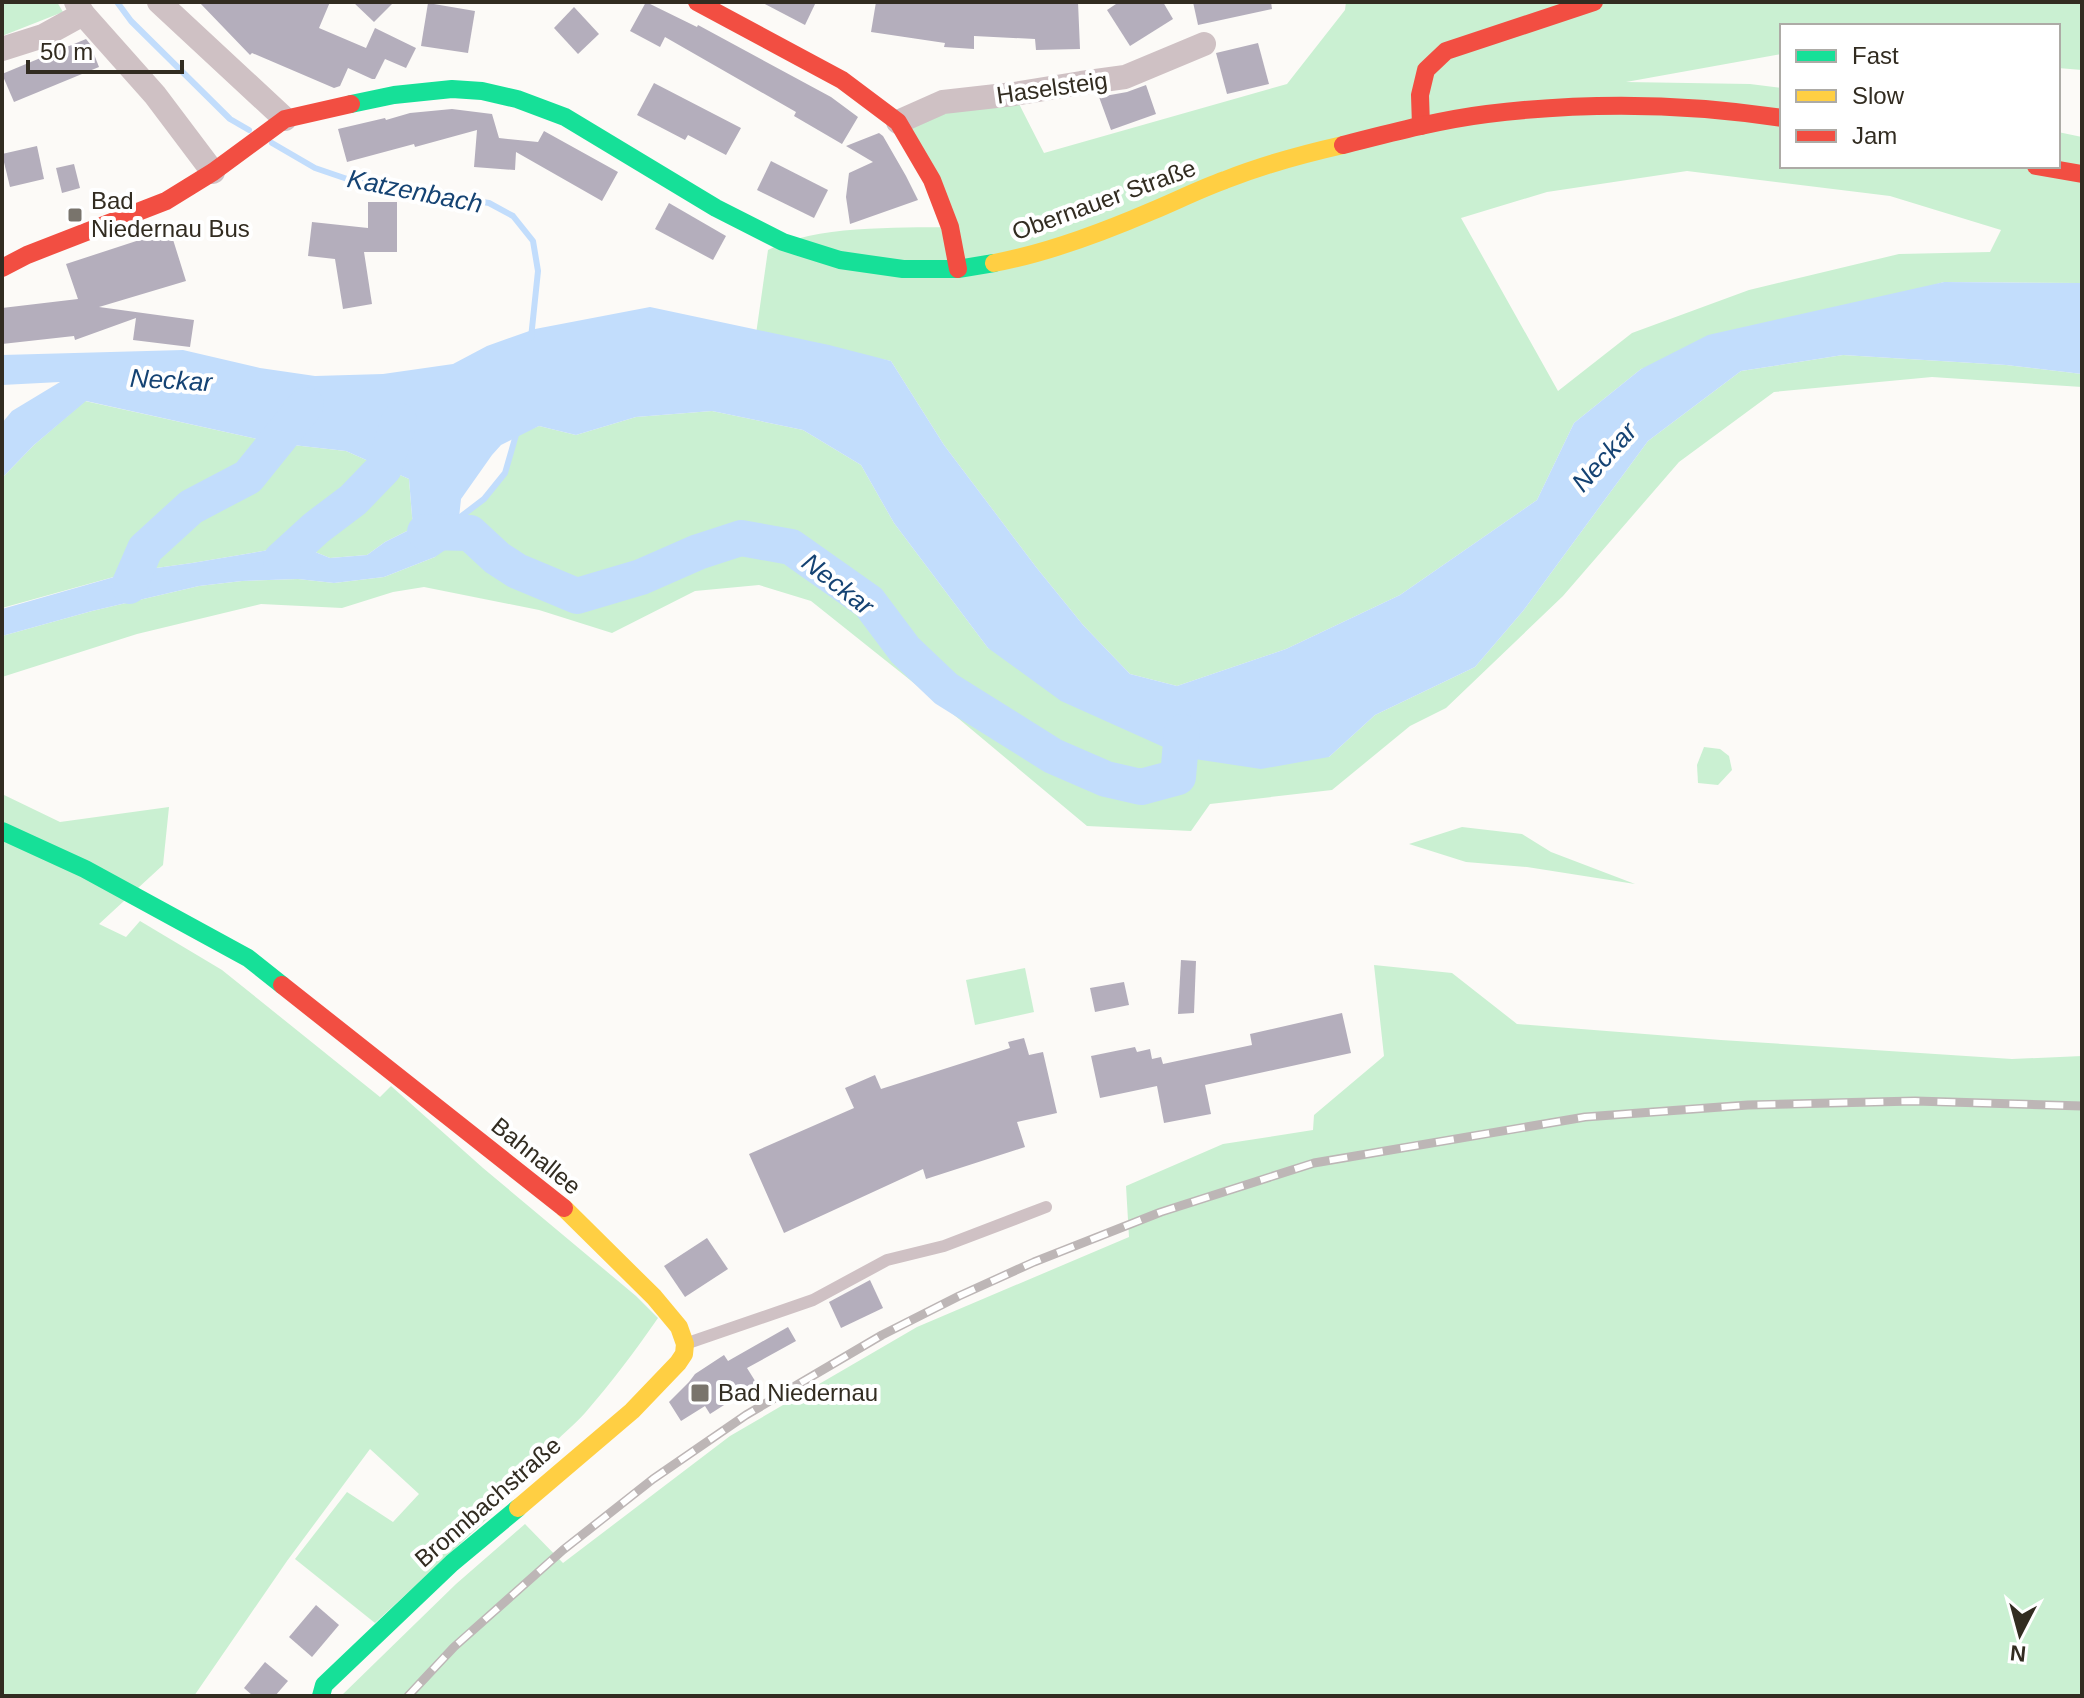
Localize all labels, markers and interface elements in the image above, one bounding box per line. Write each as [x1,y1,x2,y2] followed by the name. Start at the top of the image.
[28,24,182,74] scale bar
[1780,24,2060,168] legend
[40,38,93,65] text: 50 m
[1852,42,1899,69] text: Fast
[995,66,1109,109] street label: Haselsteig
[1852,82,1905,109] text: Slow
[1852,122,1897,149] text: Jam
[1008,154,1199,245] street label: Obernauer Straße
[345,163,485,219] water label: Katzenbach
[91,187,250,242] place label: Bad Niedernau Bus
[66,206,84,224] marker: Bad Niedernau Bus
[129,363,214,397] water label: Neckar
[1565,415,1644,498] water label: Neckar
[796,547,881,622] water label: Neckar
[486,1112,586,1200] street label: Bahnallee
[718,1379,878,1406] place label: Bad Niedernau
[689,1382,711,1404] marker: Bad Niedernau
[409,1431,566,1572] street label: Bronnbachstraße
[1980,1594,2060,1674] north arrow
[2009,1640,2027,1667] text: N

